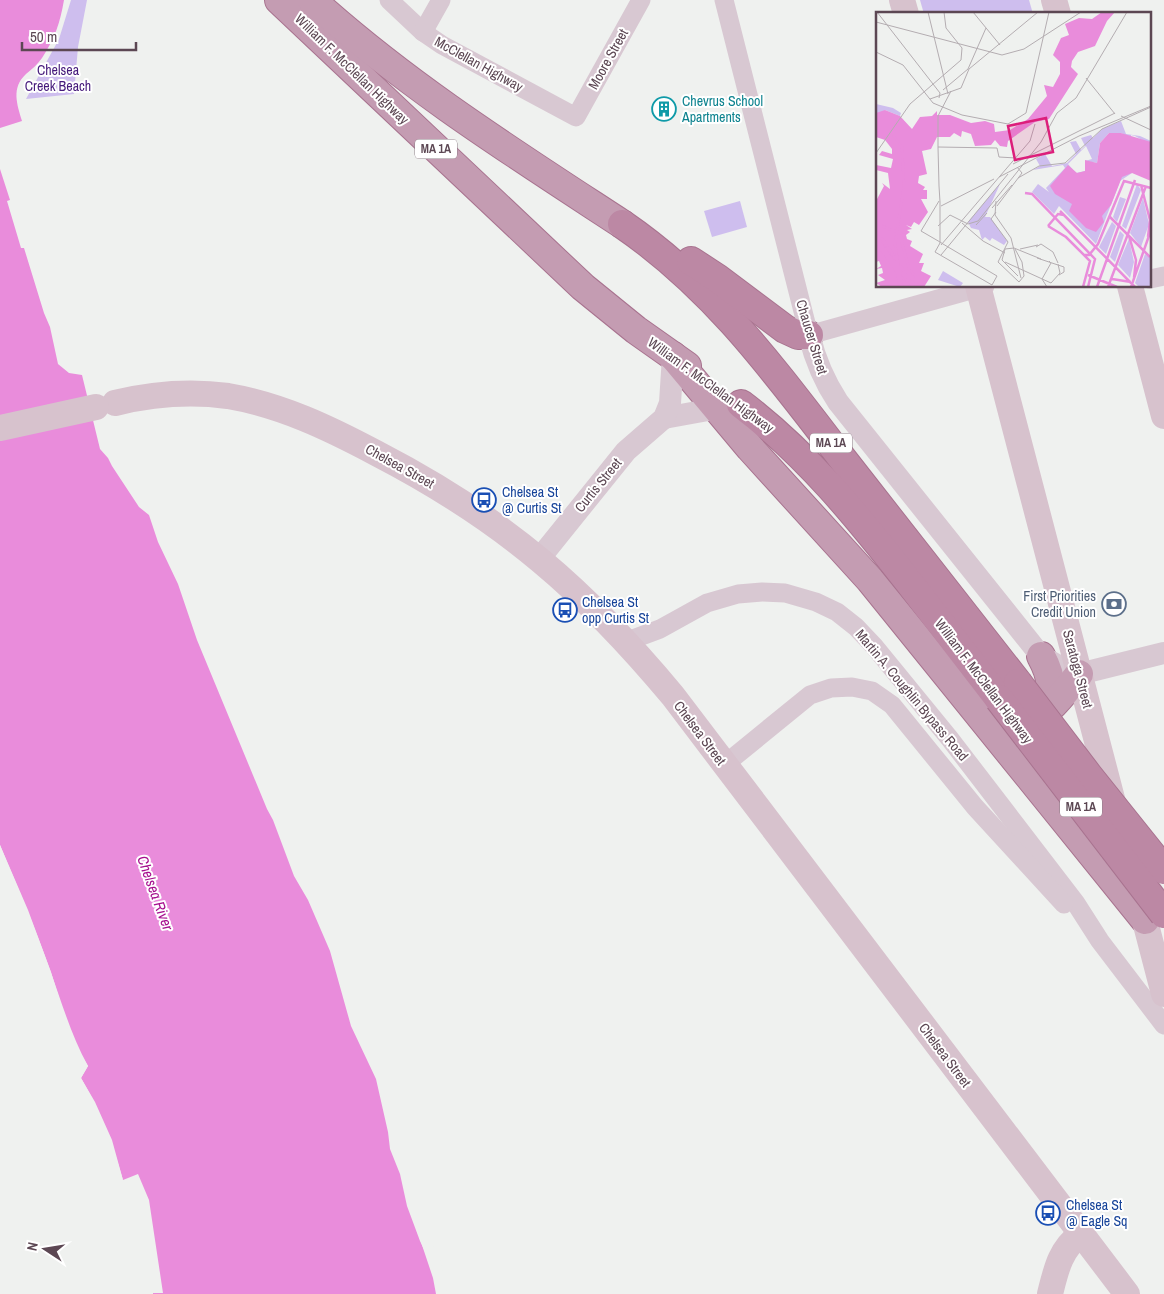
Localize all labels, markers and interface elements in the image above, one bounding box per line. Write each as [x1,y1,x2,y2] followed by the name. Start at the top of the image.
[291,10,413,128] street label: William F. McClellan Highway
[876,12,1152,288] inset map
[22,20,136,52] scale bar
[30,26,57,47] text: 50 m
[584,26,632,92] street label: Moore Street
[432,32,527,96] street label: McClellan Highway
[25,61,91,95] park label: Chelsea Creek Beach
[681,92,763,126] place label: Chevrus School Apartments
[651,96,677,122] building icon: Chevrus School Apartments
[415,140,457,158] road number: MA 1A
[792,297,832,377] street label: Chaucer Street
[644,333,778,437] street label: William F. McClellan Highway
[810,433,852,452] road number: MA 1A
[362,440,438,492] street label: Chelsea Street
[571,454,625,516] street label: Curtis Street
[502,483,562,517] place label: Chelsea St @ Curtis St
[471,487,497,513] bus stop icon: Chelsea St @ Curtis St
[1023,587,1096,621] place label: First Priorities Credit Union
[1101,591,1127,617] bank icon: First Priorities Credit Union
[582,593,649,627] place label: Chelsea St opp Curtis St
[552,597,578,623] bus stop icon: Chelsea St opp Curtis St
[931,615,1037,747] street label: William F. McClellan Highway
[852,625,972,765] street label: Martin A. Coughlin Bypass Road
[1059,628,1097,710] street label: Saratoga Street
[670,697,730,769] street label: Chelsea Street
[1060,798,1102,816] road number: MA 1A
[132,853,179,934] water label: Chelsea River
[915,1019,975,1091] street label: Chelsea Street
[1066,1196,1127,1230] place label: Chelsea St @ Eagle Sq
[1035,1200,1061,1226] bus stop icon: Chelsea St @ Eagle Sq
[20,1224,70,1274] north arrow
[23,1240,42,1252] text: N

